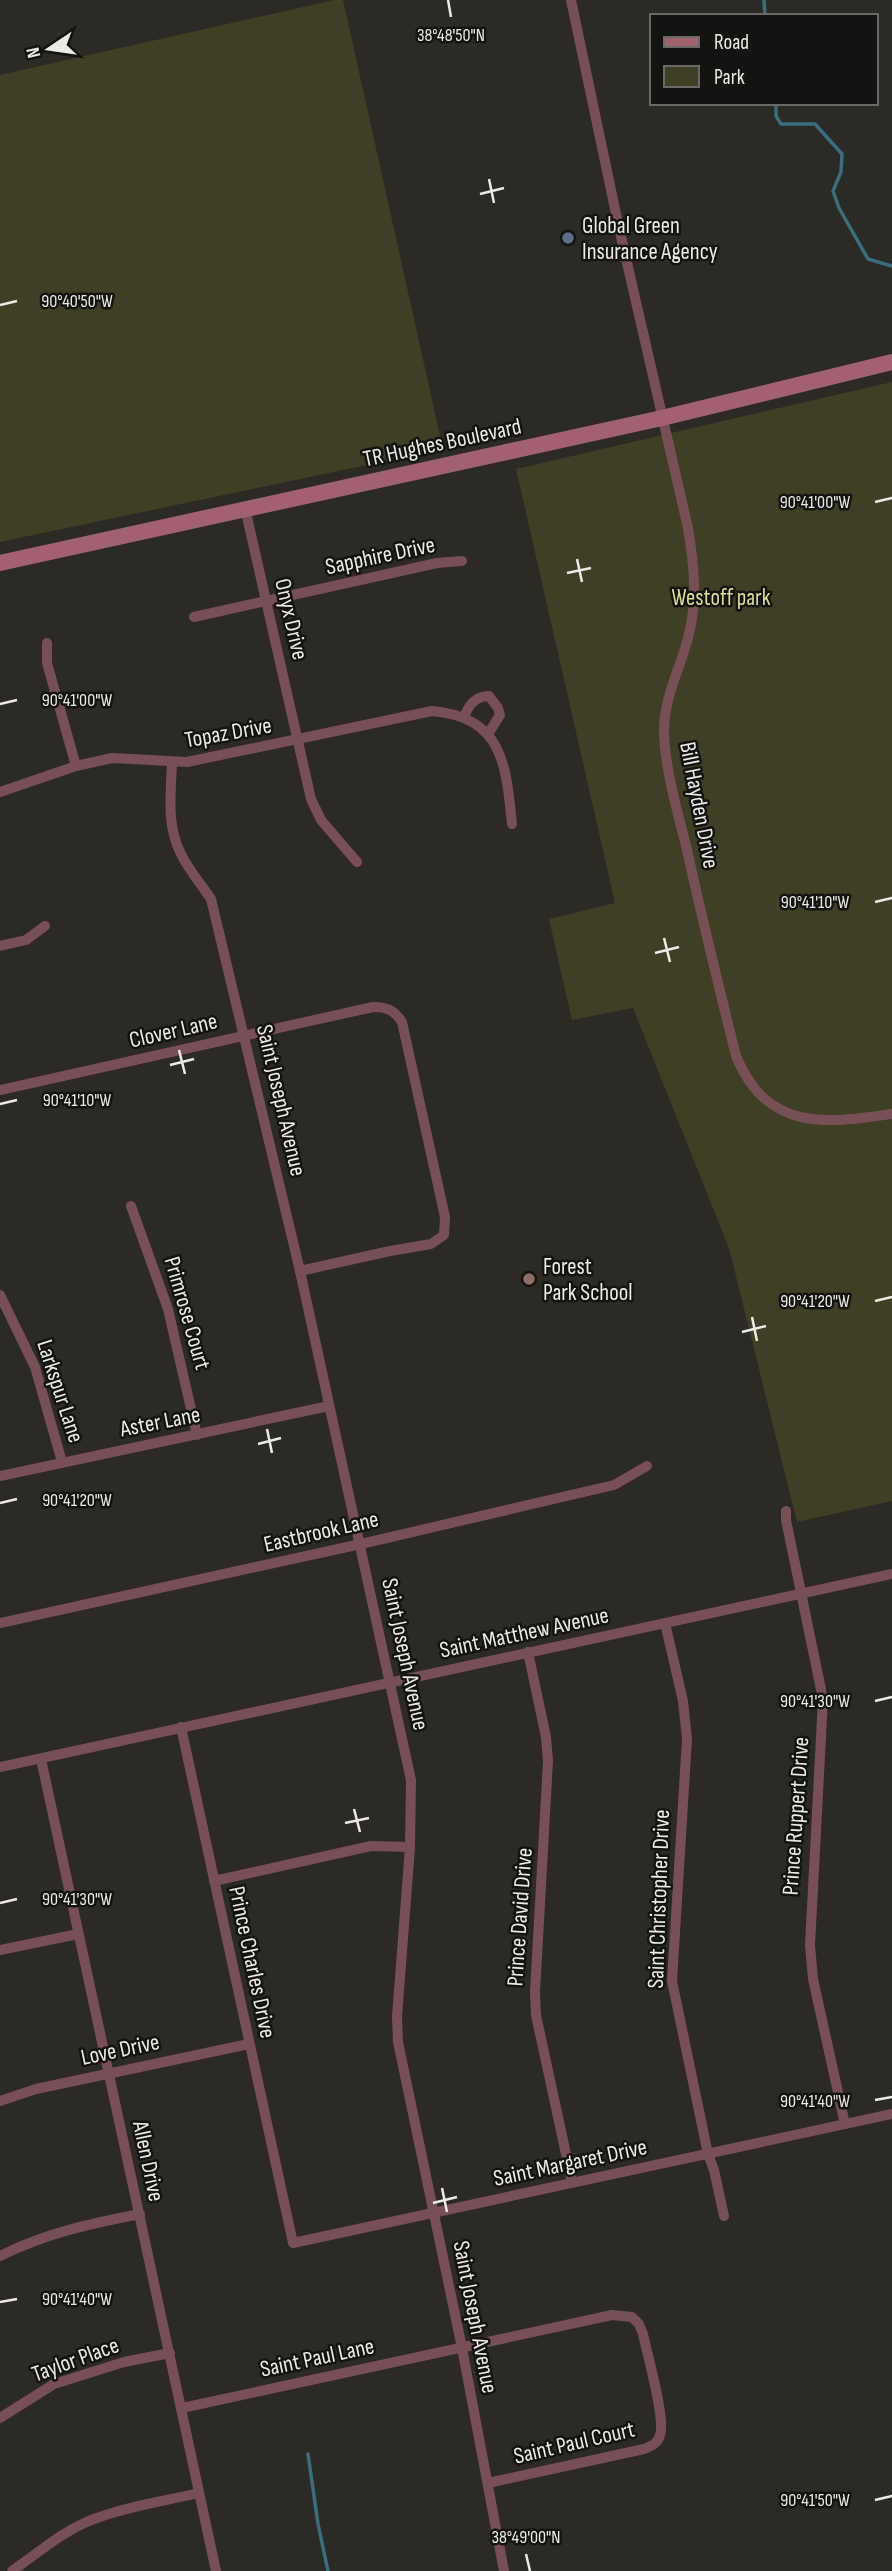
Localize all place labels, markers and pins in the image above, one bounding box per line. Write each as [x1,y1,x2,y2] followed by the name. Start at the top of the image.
[582,212,718,266] place label: Global Green Insurance Agency
[560,230,576,246] marker: Global Green Insurance Agency
[543,1253,633,1307] place label: Forest Park School
[521,1271,537,1287] marker: Forest Park School

